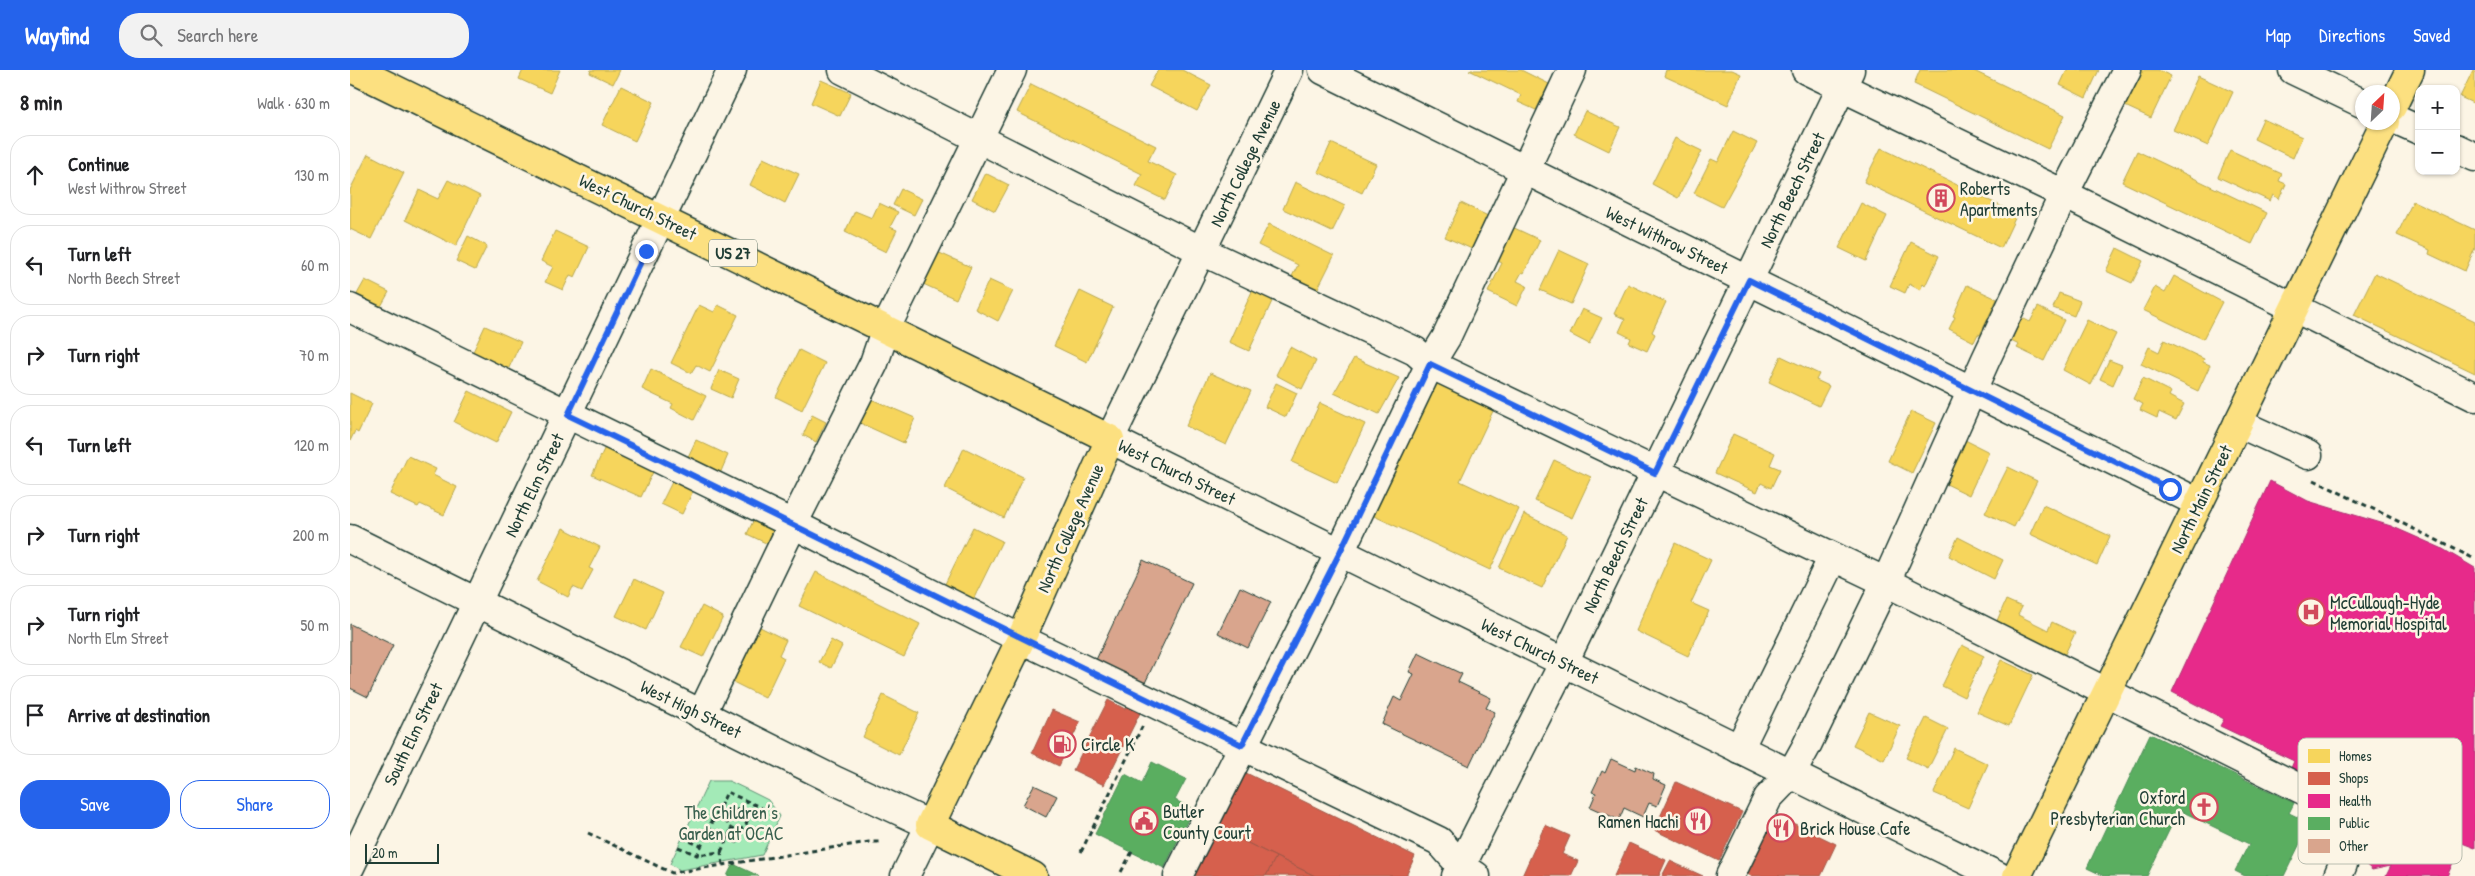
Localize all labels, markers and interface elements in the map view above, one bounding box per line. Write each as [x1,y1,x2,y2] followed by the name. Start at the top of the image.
[119,13,469,58] search box
[25,19,89,51] text: Wayfind
[137,21,165,49] icon: search
[177,22,258,48] text: Search here
[2266,23,2291,48] text: Map
[2319,23,2385,48] text: Directions
[2413,23,2450,48] text: Saved
[2355,85,2400,130] north arrow
[2415,85,2460,175] map controls
[2415,85,2460,130] button: +
[20,88,62,117] text: 8 min
[257,92,330,114] text: Walk · 630 m
[1203,95,1287,231] street label: North College Avenue
[1753,127,1831,252] street label: North Beech Street
[2415,130,2460,175] button: −
[68,151,129,177] text: Continue
[21,161,49,189] icon: ahead
[294,164,329,186] text: 130 m
[575,168,702,247] street label: West Church Street
[1960,176,2037,222] place label: Roberts Apartments
[68,177,186,199] text: West Withrow Street
[1926,183,1956,213] building icon: Roberts Apartments
[1602,200,1733,281] street label: West Withrow Street
[635,240,658,263] route end
[709,240,757,267] road number: US 27
[68,241,131,267] text: Turn left
[21,251,49,279] icon: left
[301,254,329,276] text: 60 m
[68,267,180,289] text: North Beech Street
[21,341,49,369] icon: right
[68,342,139,368] text: Turn right
[299,344,329,366] text: 70 m
[498,428,570,541] street label: North Elm Street
[21,431,49,459] icon: left
[68,432,131,458] text: Turn left
[1114,433,1241,512] street label: West Church Street
[294,434,329,456] text: 120 m
[2164,440,2238,557] street label: North Main Street
[1030,460,1110,596] street label: North College Avenue
[2159,478,2182,501] route start
[1576,492,1654,617] street label: North Beech Street
[21,521,49,549] icon: right
[68,522,139,548] text: Turn right
[293,524,329,546] text: 200 m
[2330,590,2447,636] place label: McCullough-Hyde Memorial Hospital
[2296,597,2326,627] hospital icon: McCullough-Hyde Memorial Hospital
[68,601,139,627] text: Turn right
[21,611,49,639] icon: right
[1477,612,1604,691] street label: West Church Street
[301,614,329,636] text: 50 m
[68,627,168,649] text: North Elm Street
[636,674,746,745] street label: West High Street
[377,678,449,790] street label: South Elm Street
[21,701,49,729] icon: arrive
[68,702,210,728] text: Arrive at destination
[1047,729,1077,759] fuel station icon: Circle K
[1081,732,1135,757] place label: Circle K
[2298,738,2462,864] legend
[2339,746,2372,765] text: Homes
[2339,768,2368,788] text: Shops
[20,780,170,829] button: Save
[180,780,330,829] button: Share
[2051,785,2185,831] place label: Oxford Presbyterian Church
[2339,791,2371,810] text: Health
[2189,792,2219,822] church icon: Oxford Presbyterian Church
[1163,799,1252,845] place label: Butler County Court
[679,800,784,846] park label: The Children’s Garden at OCAC
[1129,806,1159,836] public building icon: Butler County Court
[1683,806,1713,836] restaurant icon: Ramen Hachi
[1598,809,1679,834] place label: Ramen Hachi
[1766,813,1796,843] restaurant icon: Brick House Cafe
[2339,813,2370,832] text: Public
[1800,816,1910,841] place label: Brick House Cafe
[2339,836,2369,855] text: Other
[365,841,439,864] scale bar
[372,843,398,862] text: 20 m

